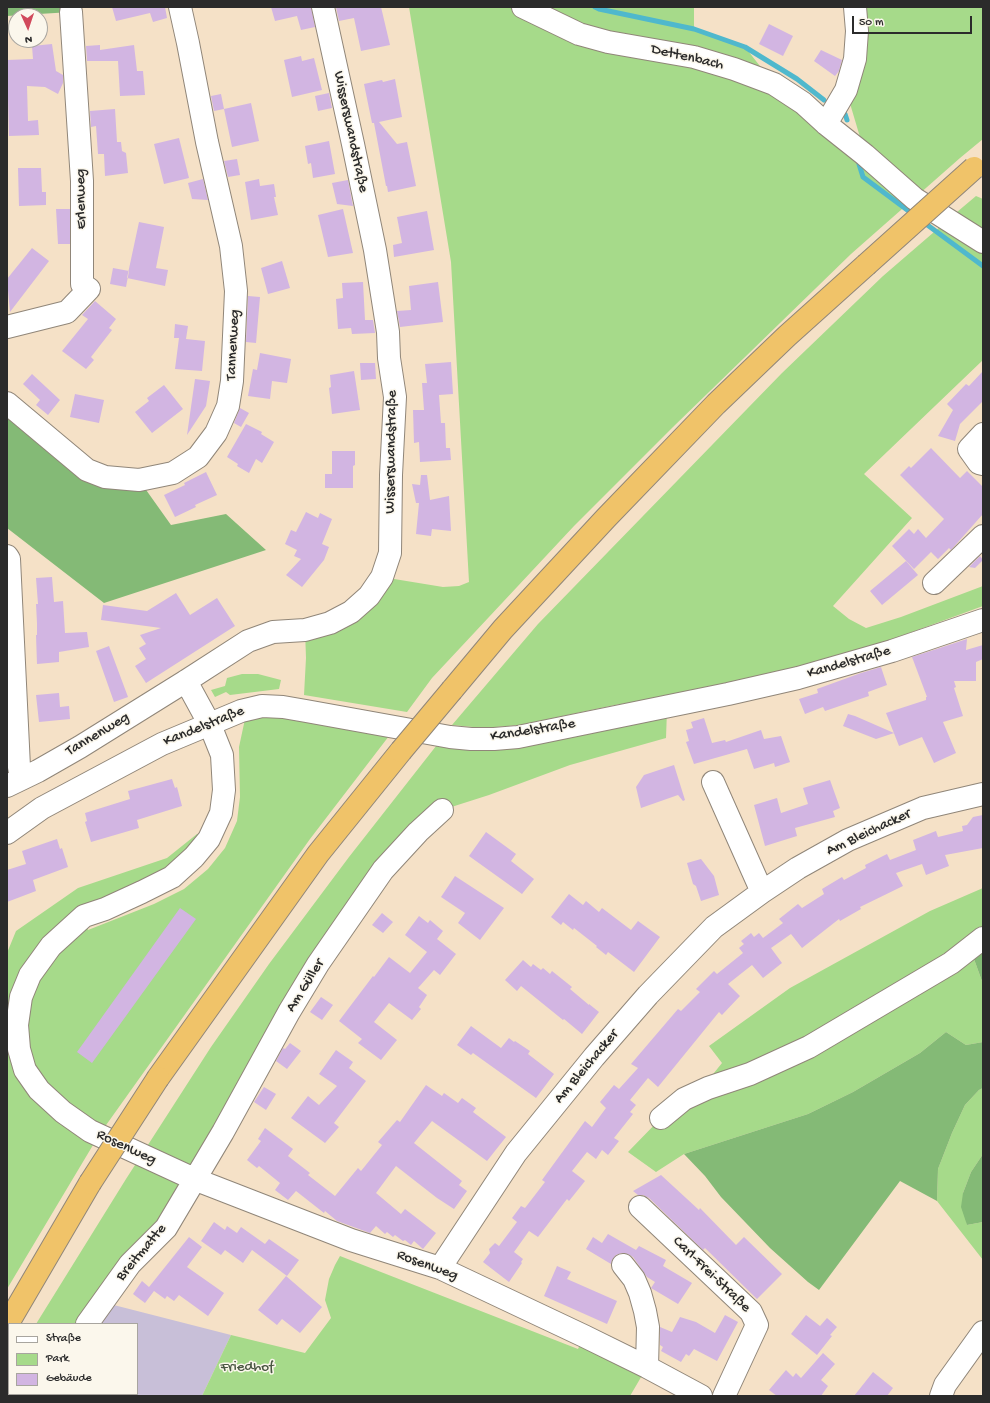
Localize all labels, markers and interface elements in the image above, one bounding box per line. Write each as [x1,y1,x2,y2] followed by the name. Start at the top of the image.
[8,8,48,48] north arrow
[854,8,974,34] scale bar
[859,16,884,30] text: 50 m
[25,33,32,45] text: N
[649,41,725,75] street label: Dettenbach
[328,70,372,194] street label: Wisserswandstraße
[72,168,92,230] street label: Erlenweg
[223,309,245,381] street label: Tannenweg
[382,390,402,514] street label: Wisserswandstraße
[805,643,893,683] street label: Kandelstraße
[161,703,247,751] street label: Kandelstraße
[63,709,133,761] street label: Tannenweg
[489,715,577,747] street label: Kandelstraße
[824,806,914,860] street label: Am Bleichacker
[283,956,329,1016] street label: Am Güller
[551,1026,623,1108] street label: Am Bleichacker
[93,1126,159,1170] street label: Rosenweg
[113,1221,171,1285] street label: Breitmatte
[668,1233,754,1317] street label: Carl-Frei-Straße
[394,1247,460,1285] street label: Rosenweg
[8,1323,138,1395] legend
[46,1332,81,1346] text: Straße
[46,1352,69,1366] text: Park
[220,1359,274,1377] park label: Friedhof
[46,1372,92,1386] text: Gebäude

